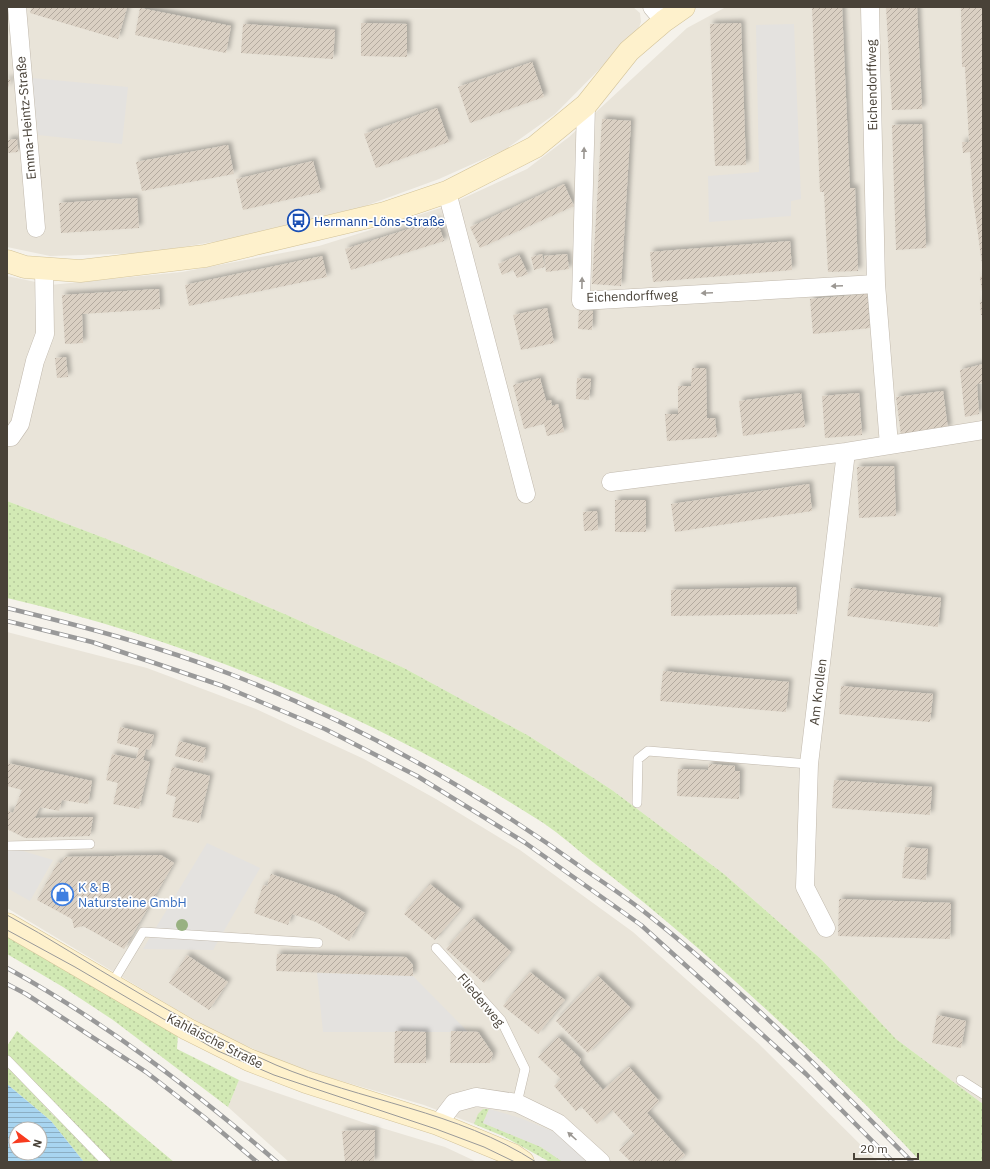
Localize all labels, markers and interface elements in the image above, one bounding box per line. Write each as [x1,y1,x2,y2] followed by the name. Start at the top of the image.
[863,39,881,131] street label: Eichendorffweg
[12,56,40,180] street label: Emma-Heintz-Straße
[581,147,588,159] one-way arrow
[285,208,311,234] bus stop icon: Hermann-Löns-Straße
[314,213,445,230] place label: Hermann-Löns-Straße
[579,276,585,289] one-way arrow
[831,282,843,289] one-way arrow
[586,286,678,306] street label: Eichendorffweg
[701,290,713,297] one-way arrow
[805,658,831,726] street label: Am Knollen
[78,879,187,911] place label: K & B Natursteine GmbH
[50,881,76,907] shop icon: K & B Natursteine GmbH
[454,970,508,1030] street label: Fliederweg
[164,1009,266,1073] street label: Kahlaische Straße
[8,1121,48,1161] north arrow
[567,1131,577,1140] one-way arrow
[854,1135,918,1161] scale bar
[30,1138,45,1150] text: N
[860,1141,888,1156] text: 20 m

